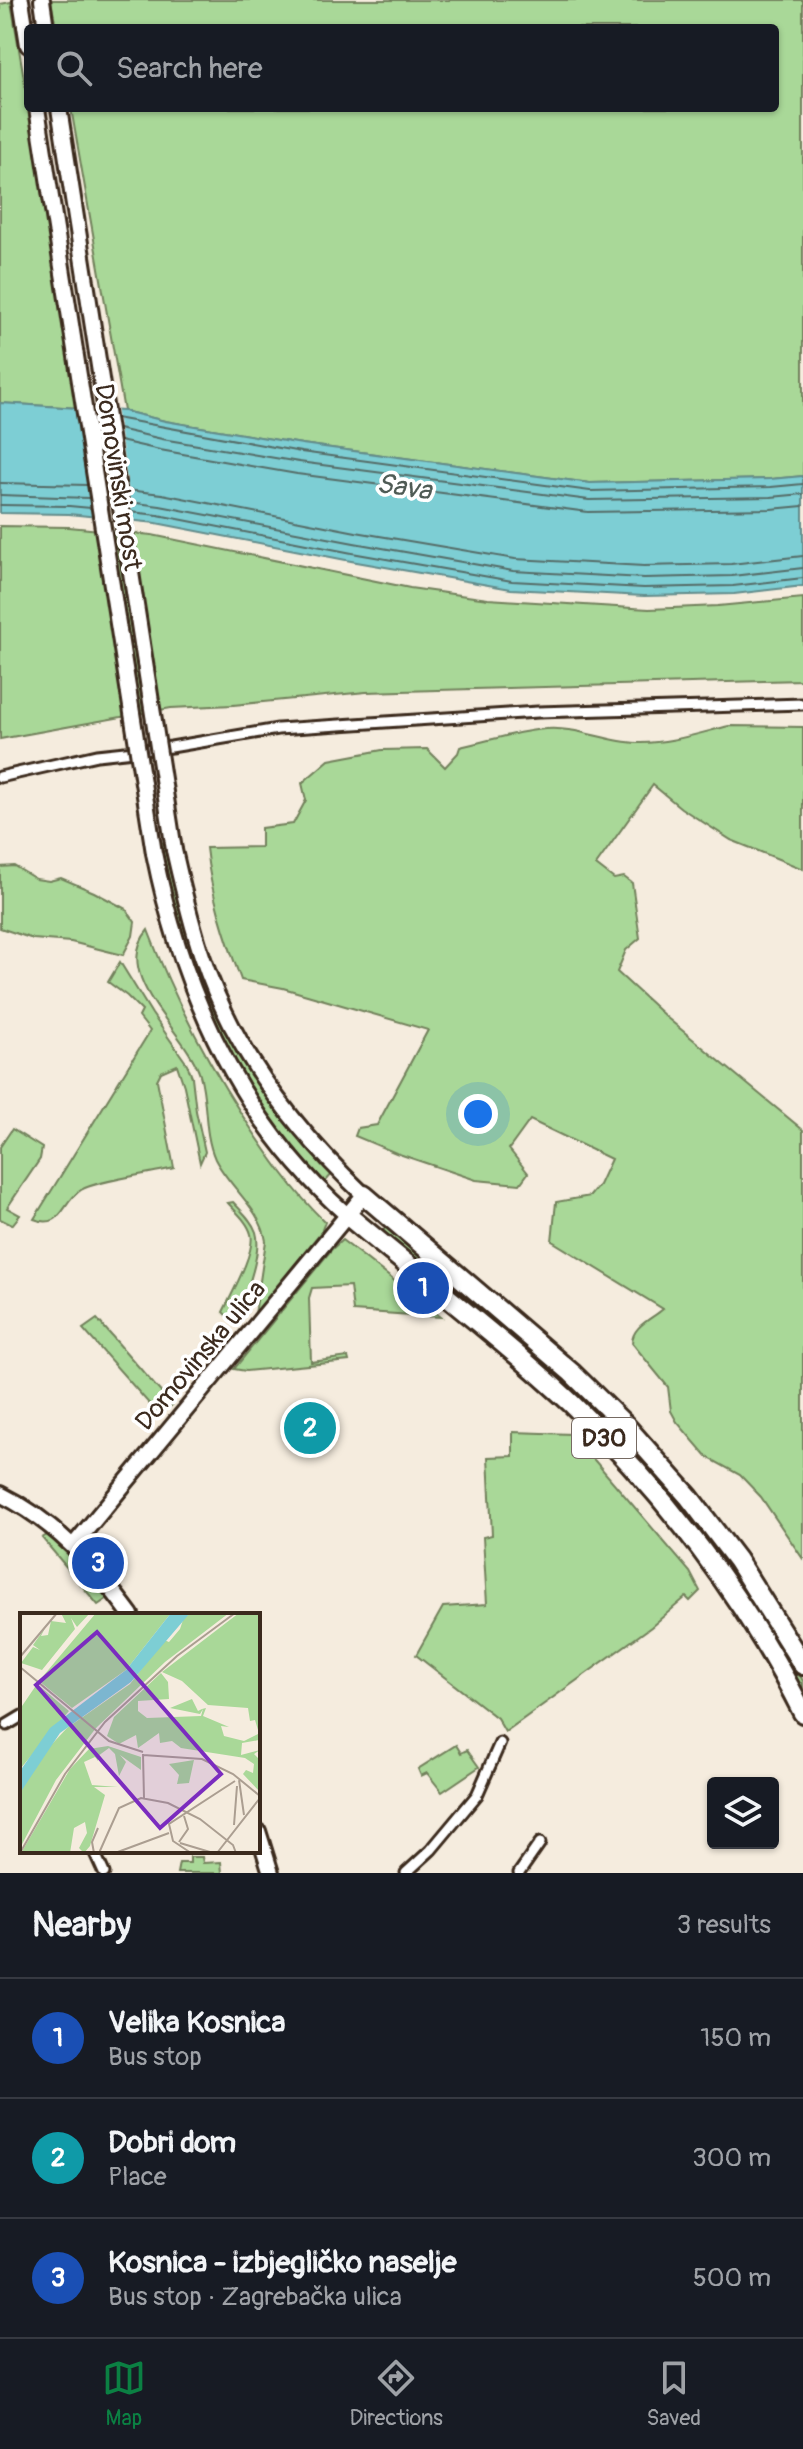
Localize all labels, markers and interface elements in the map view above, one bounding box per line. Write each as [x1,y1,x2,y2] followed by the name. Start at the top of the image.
[24,24,779,112] search box
[52,46,96,90] icon: search
[116,50,263,87] text: Search here
[87,381,149,573] street label: Domovinski most
[374,466,435,509] water label: Sava
[458,1094,498,1134] your location
[397,1258,449,1318] pin: 1
[129,1274,273,1437] street label: Domovinska ulica
[284,1398,336,1458] pin: 2
[572,1418,636,1458] road number: D30
[72,1533,124,1593] pin: 3
[20,1613,260,1853] inset map
[707,1777,779,1849] map controls
[707,1777,779,1849] button: layers
[32,1904,131,1947] text: Nearby
[677,1909,771,1941] text: 3 results
[108,2004,285,2041] text: Velika Kosnica
[53,2022,63,2054] text: 1
[700,2022,771,2054] text: 150 m
[108,2041,202,2073] text: Bus stop
[108,2124,236,2161] text: Dobri dom
[51,2142,65,2174] text: 2
[692,2142,771,2174] text: 300 m
[108,2161,167,2193] text: Place
[108,2244,457,2281] text: Kosnica - izbjegličko naselje
[51,2262,65,2294] text: 3
[693,2262,771,2294] text: 500 m
[108,2281,402,2313] text: Bus stop · Zagrebačka ulica
[102,2356,146,2432] tab: Map
[350,2356,443,2432] tab: Directions
[647,2356,701,2432] tab: Saved

